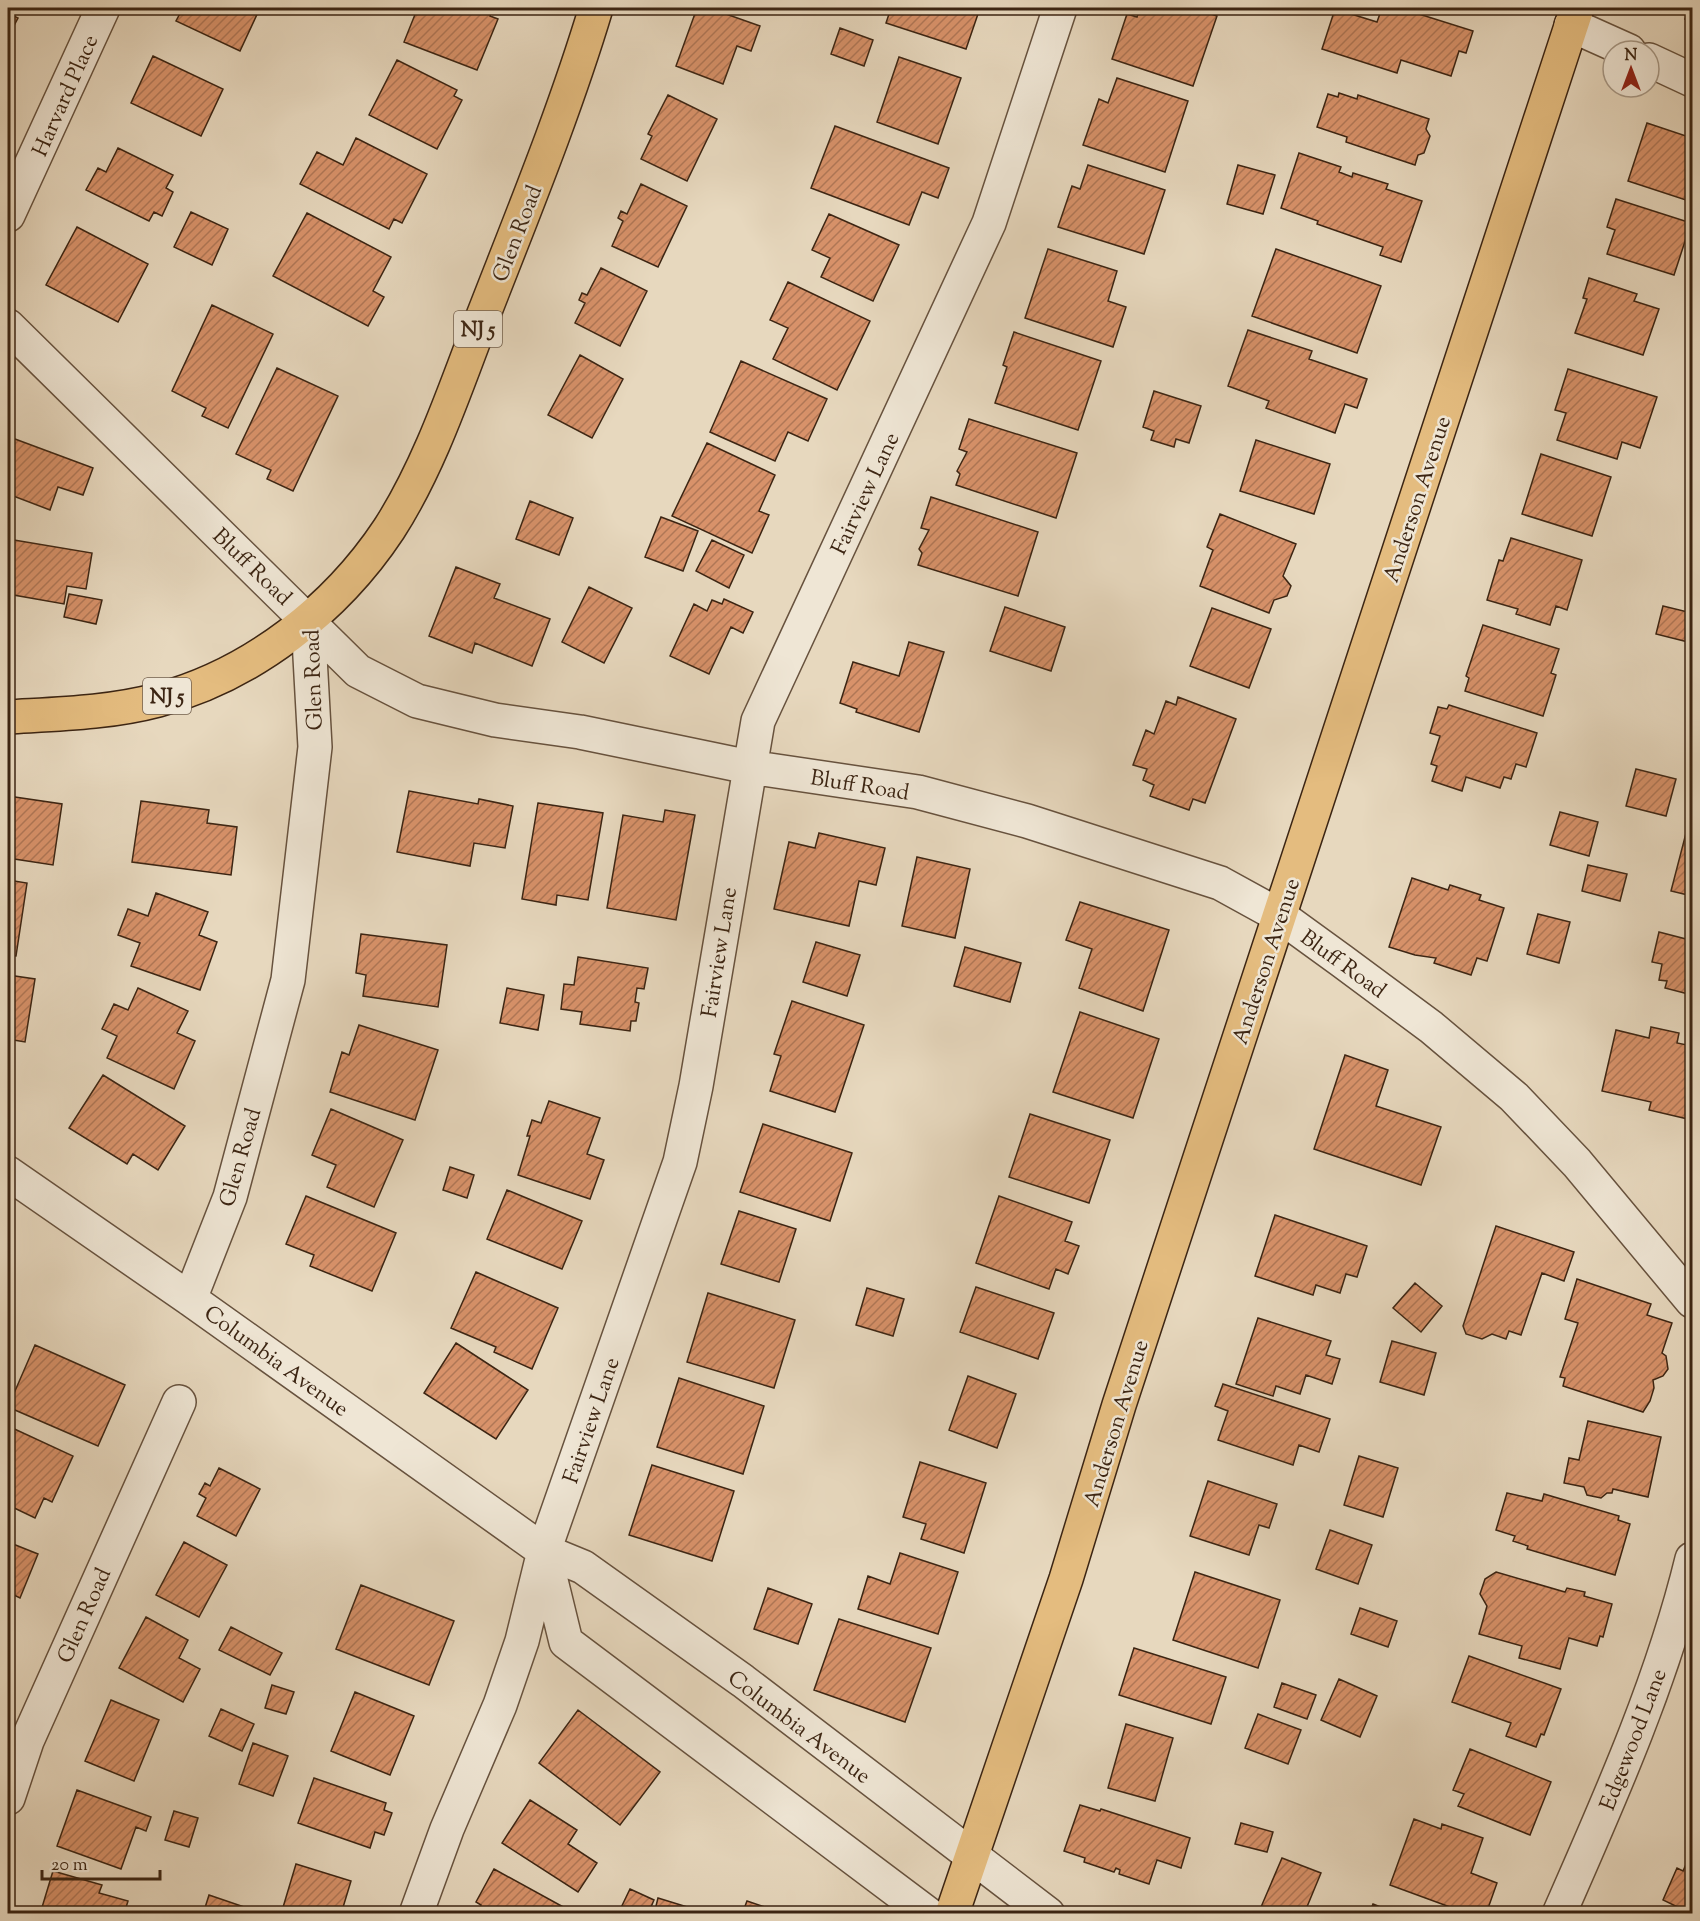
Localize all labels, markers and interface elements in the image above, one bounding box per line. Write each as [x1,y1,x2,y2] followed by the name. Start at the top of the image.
[26,30,108,162] street label: Harvard Place
[1601,39,1661,99] north arrow
[1625,45,1638,68] text: N
[486,181,552,287] street label: Glen Road
[454,311,502,347] road number: NJ 5
[1377,413,1461,587] street label: Anderson Avenue
[824,428,909,561] street label: Fairview Lane
[204,522,298,614] street label: Bluff Road
[297,629,333,731] street label: Glen Road
[143,678,191,714] road number: NJ 5
[808,763,911,811] street label: Bluff Road
[1226,875,1310,1049] street label: Anderson Avenue
[695,885,747,1020] street label: Fairview Lane
[1292,923,1392,1008] street label: Bluff Road
[213,1105,271,1211] street label: Glen Road
[196,1299,354,1426] street label: Columbia Avenue
[1077,1336,1158,1511] street label: Anderson Avenue
[556,1354,629,1488] street label: Fairview Lane
[51,1563,121,1669] street label: Glen Road
[720,1664,877,1793] street label: Columbia Avenue
[1593,1665,1677,1816] street label: Edgewood Lane
[42,1843,160,1881] scale bar
[51,1853,88,1879] text: 20 m

